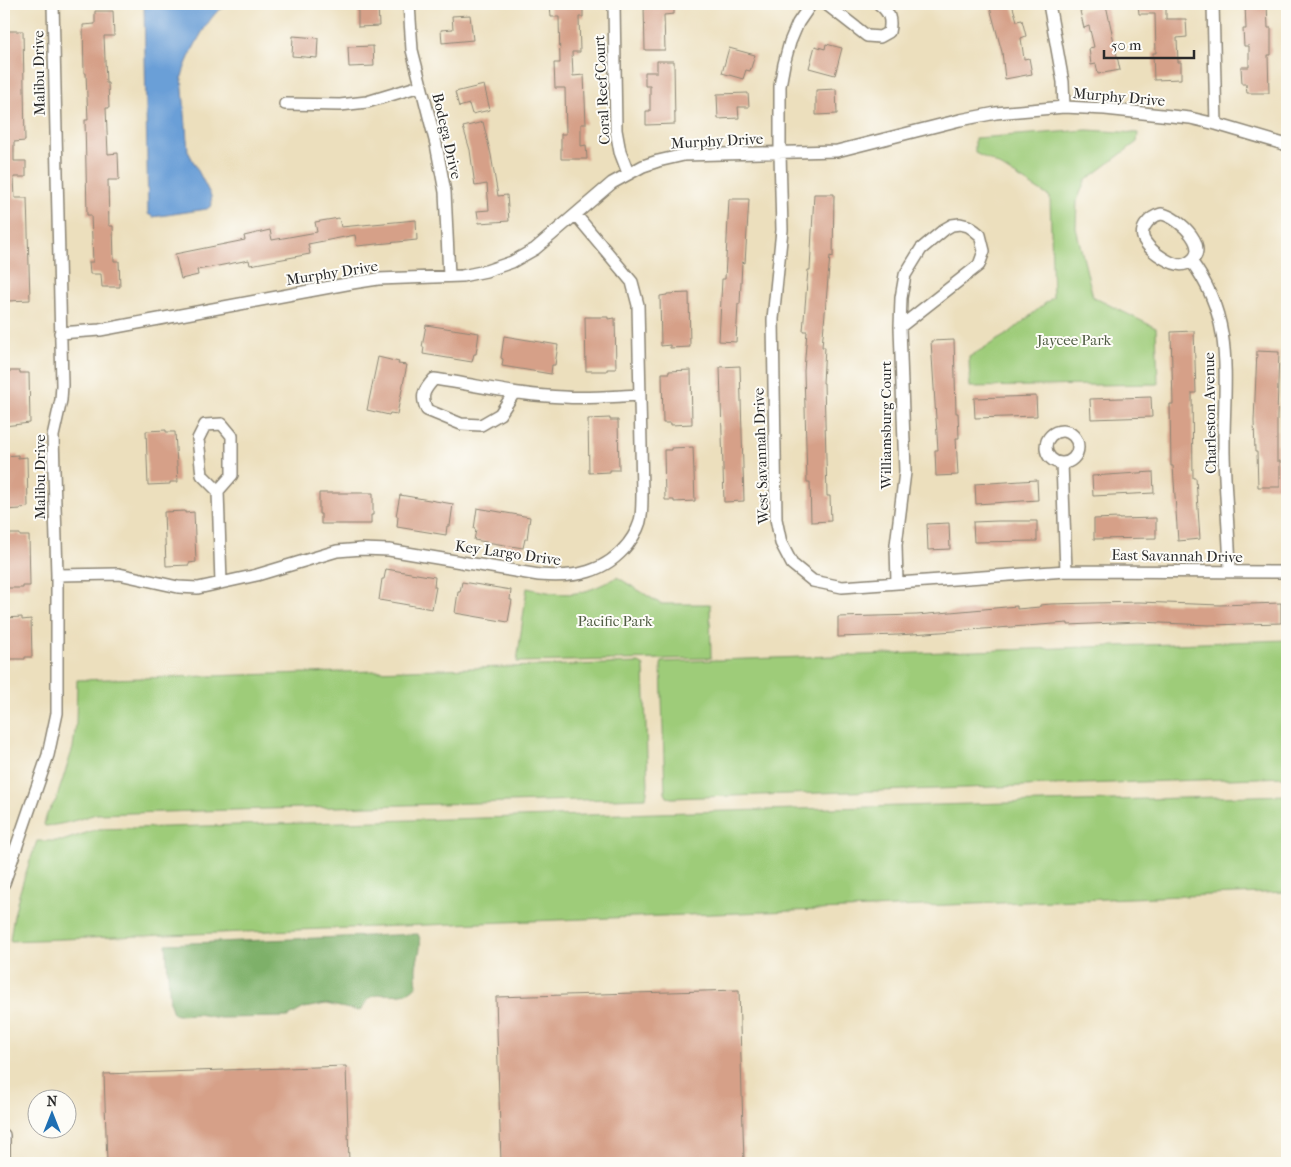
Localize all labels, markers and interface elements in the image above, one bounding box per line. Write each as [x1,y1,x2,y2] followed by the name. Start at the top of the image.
[1104,28,1194,60] scale bar
[29,30,49,116] street label: Malibu Drive
[590,34,614,145] street label: Coral Reef Court
[1111,36,1142,54] text: 50 m
[1072,84,1166,110] street label: Murphy Drive
[428,91,466,181] street label: Bodega Drive
[670,130,764,152] street label: Murphy Drive
[285,257,380,289] street label: Murphy Drive
[1036,331,1111,349] park label: Jaycee Park
[1200,351,1220,474] street label: Charleston Avenue
[877,360,895,490] street label: Williamsburg Court
[750,387,772,526] street label: West Savannah Drive
[31,434,49,520] street label: Malibu Drive
[454,537,563,569] street label: Key Largo Drive
[1111,546,1243,566] street label: East Savannah Drive
[578,612,653,630] park label: Pacific Park
[28,1090,78,1140] north arrow
[47,1093,58,1110] text: N

